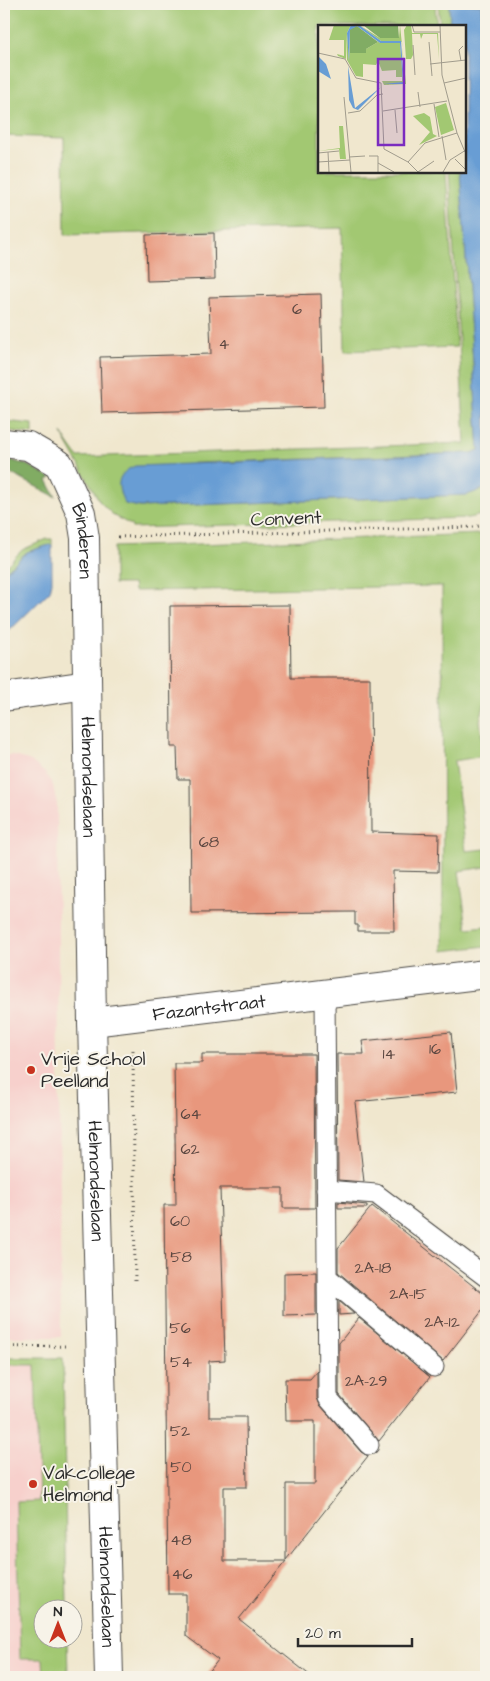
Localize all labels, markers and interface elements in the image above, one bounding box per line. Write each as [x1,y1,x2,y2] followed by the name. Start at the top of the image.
[318,25,465,172] inset map
[292,298,302,320] house number: 6
[219,333,230,355] house number: 4
[65,498,99,579] street label: Binderen
[250,504,322,534] street label: Convent
[74,716,103,838] street label: Helmondselaan
[199,831,219,853] house number: 68
[151,987,268,1028] street label: Fazantstraat
[429,1038,441,1060] house number: 16
[383,1043,396,1065] house number: 14
[41,1046,146,1095] place label: Vrije School Peelland
[25,1064,37,1076] marker: Vrije School Peelland
[181,1103,202,1125] house number: 64
[81,1120,111,1242] street label: Helmondselaan
[180,1138,200,1160] house number: 62
[170,1210,190,1232] house number: 60
[170,1246,192,1268] house number: 58
[355,1257,391,1279] house number: 2A-18
[389,1283,428,1305] house number: 2A-15
[424,1311,460,1333] house number: 2A-12
[169,1317,191,1339] house number: 56
[170,1351,192,1373] house number: 54
[345,1370,387,1392] house number: 2A-29
[170,1420,190,1442] house number: 52
[170,1456,192,1478] house number: 50
[43,1460,135,1509] place label: Vakcollege Helmond
[27,1478,39,1490] marker: Vakcollege Helmond
[92,1526,122,1648] street label: Helmondselaan
[170,1529,192,1551] house number: 48
[172,1563,192,1585] house number: 46
[32,1598,82,1648] north arrow
[54,1602,63,1622] text: N
[298,1616,411,1648] scale bar
[305,1623,341,1644] text: 20 m

